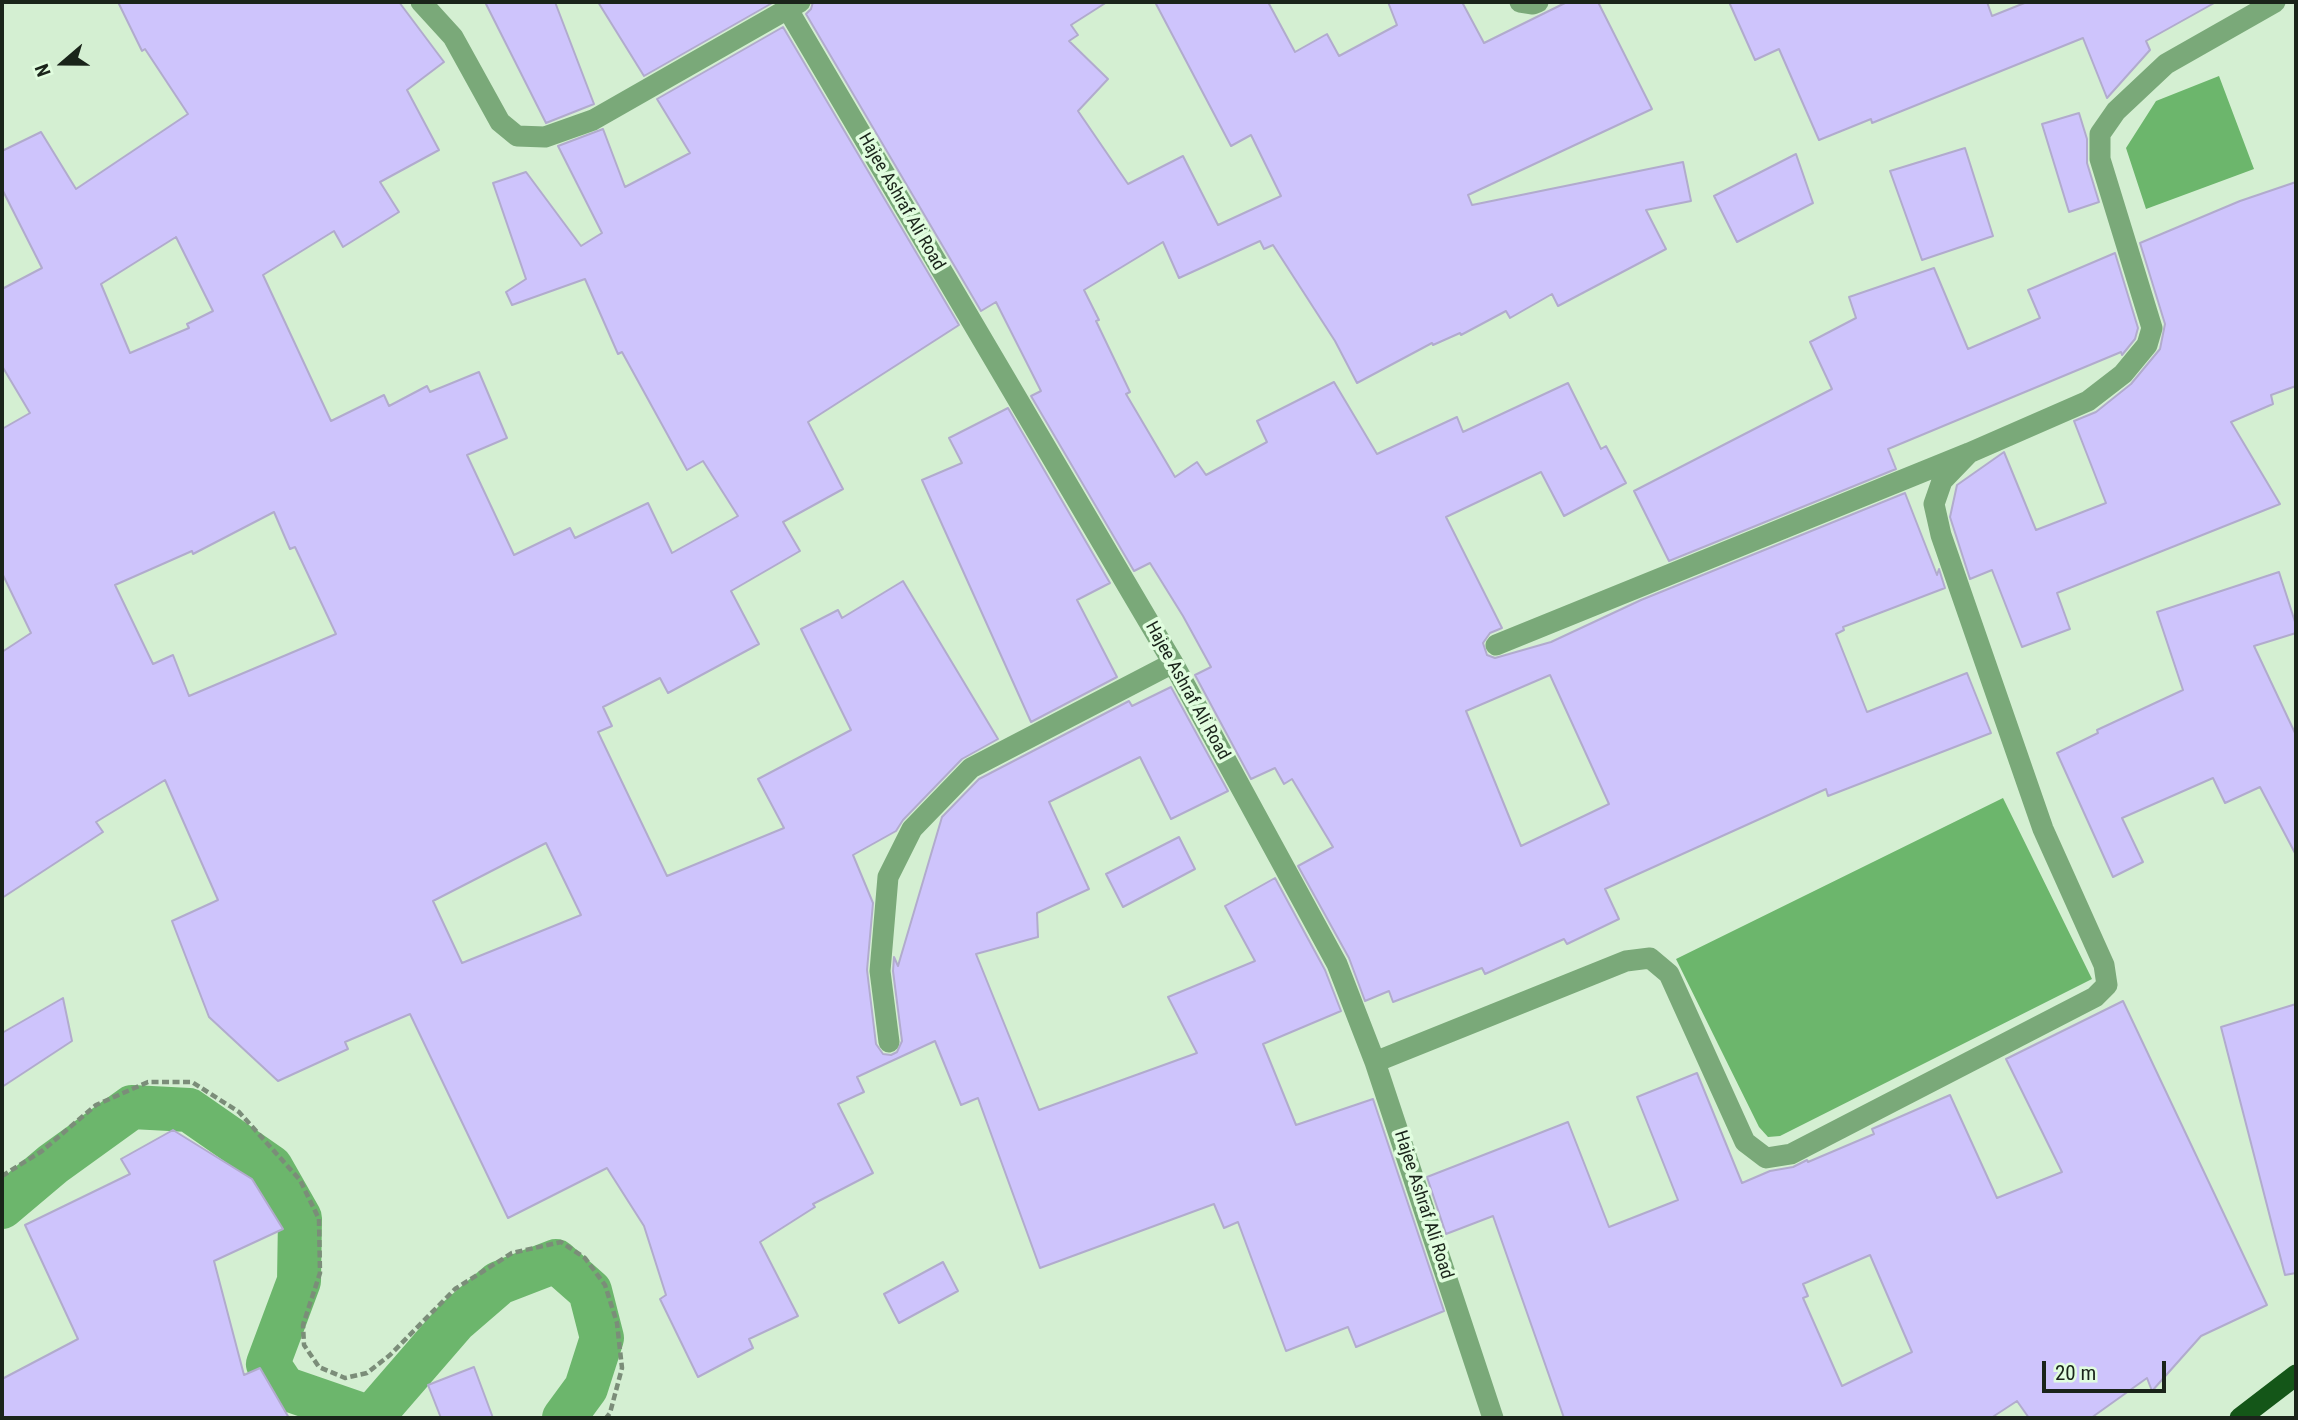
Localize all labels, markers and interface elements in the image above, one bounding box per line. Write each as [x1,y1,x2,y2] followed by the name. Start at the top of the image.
[28,28,98,98] north arrow
[30,61,56,80] text: N
[853,130,949,274] street label: Hajee Ashraf Ali Road
[1140,618,1234,764] street label: Hajee Ashraf Ali Road
[1389,1128,1457,1282] street label: Hajee Ashraf Ali Road
[2046,1346,2170,1390] scale bar
[2055,1361,2096,1385] text: 20 m

